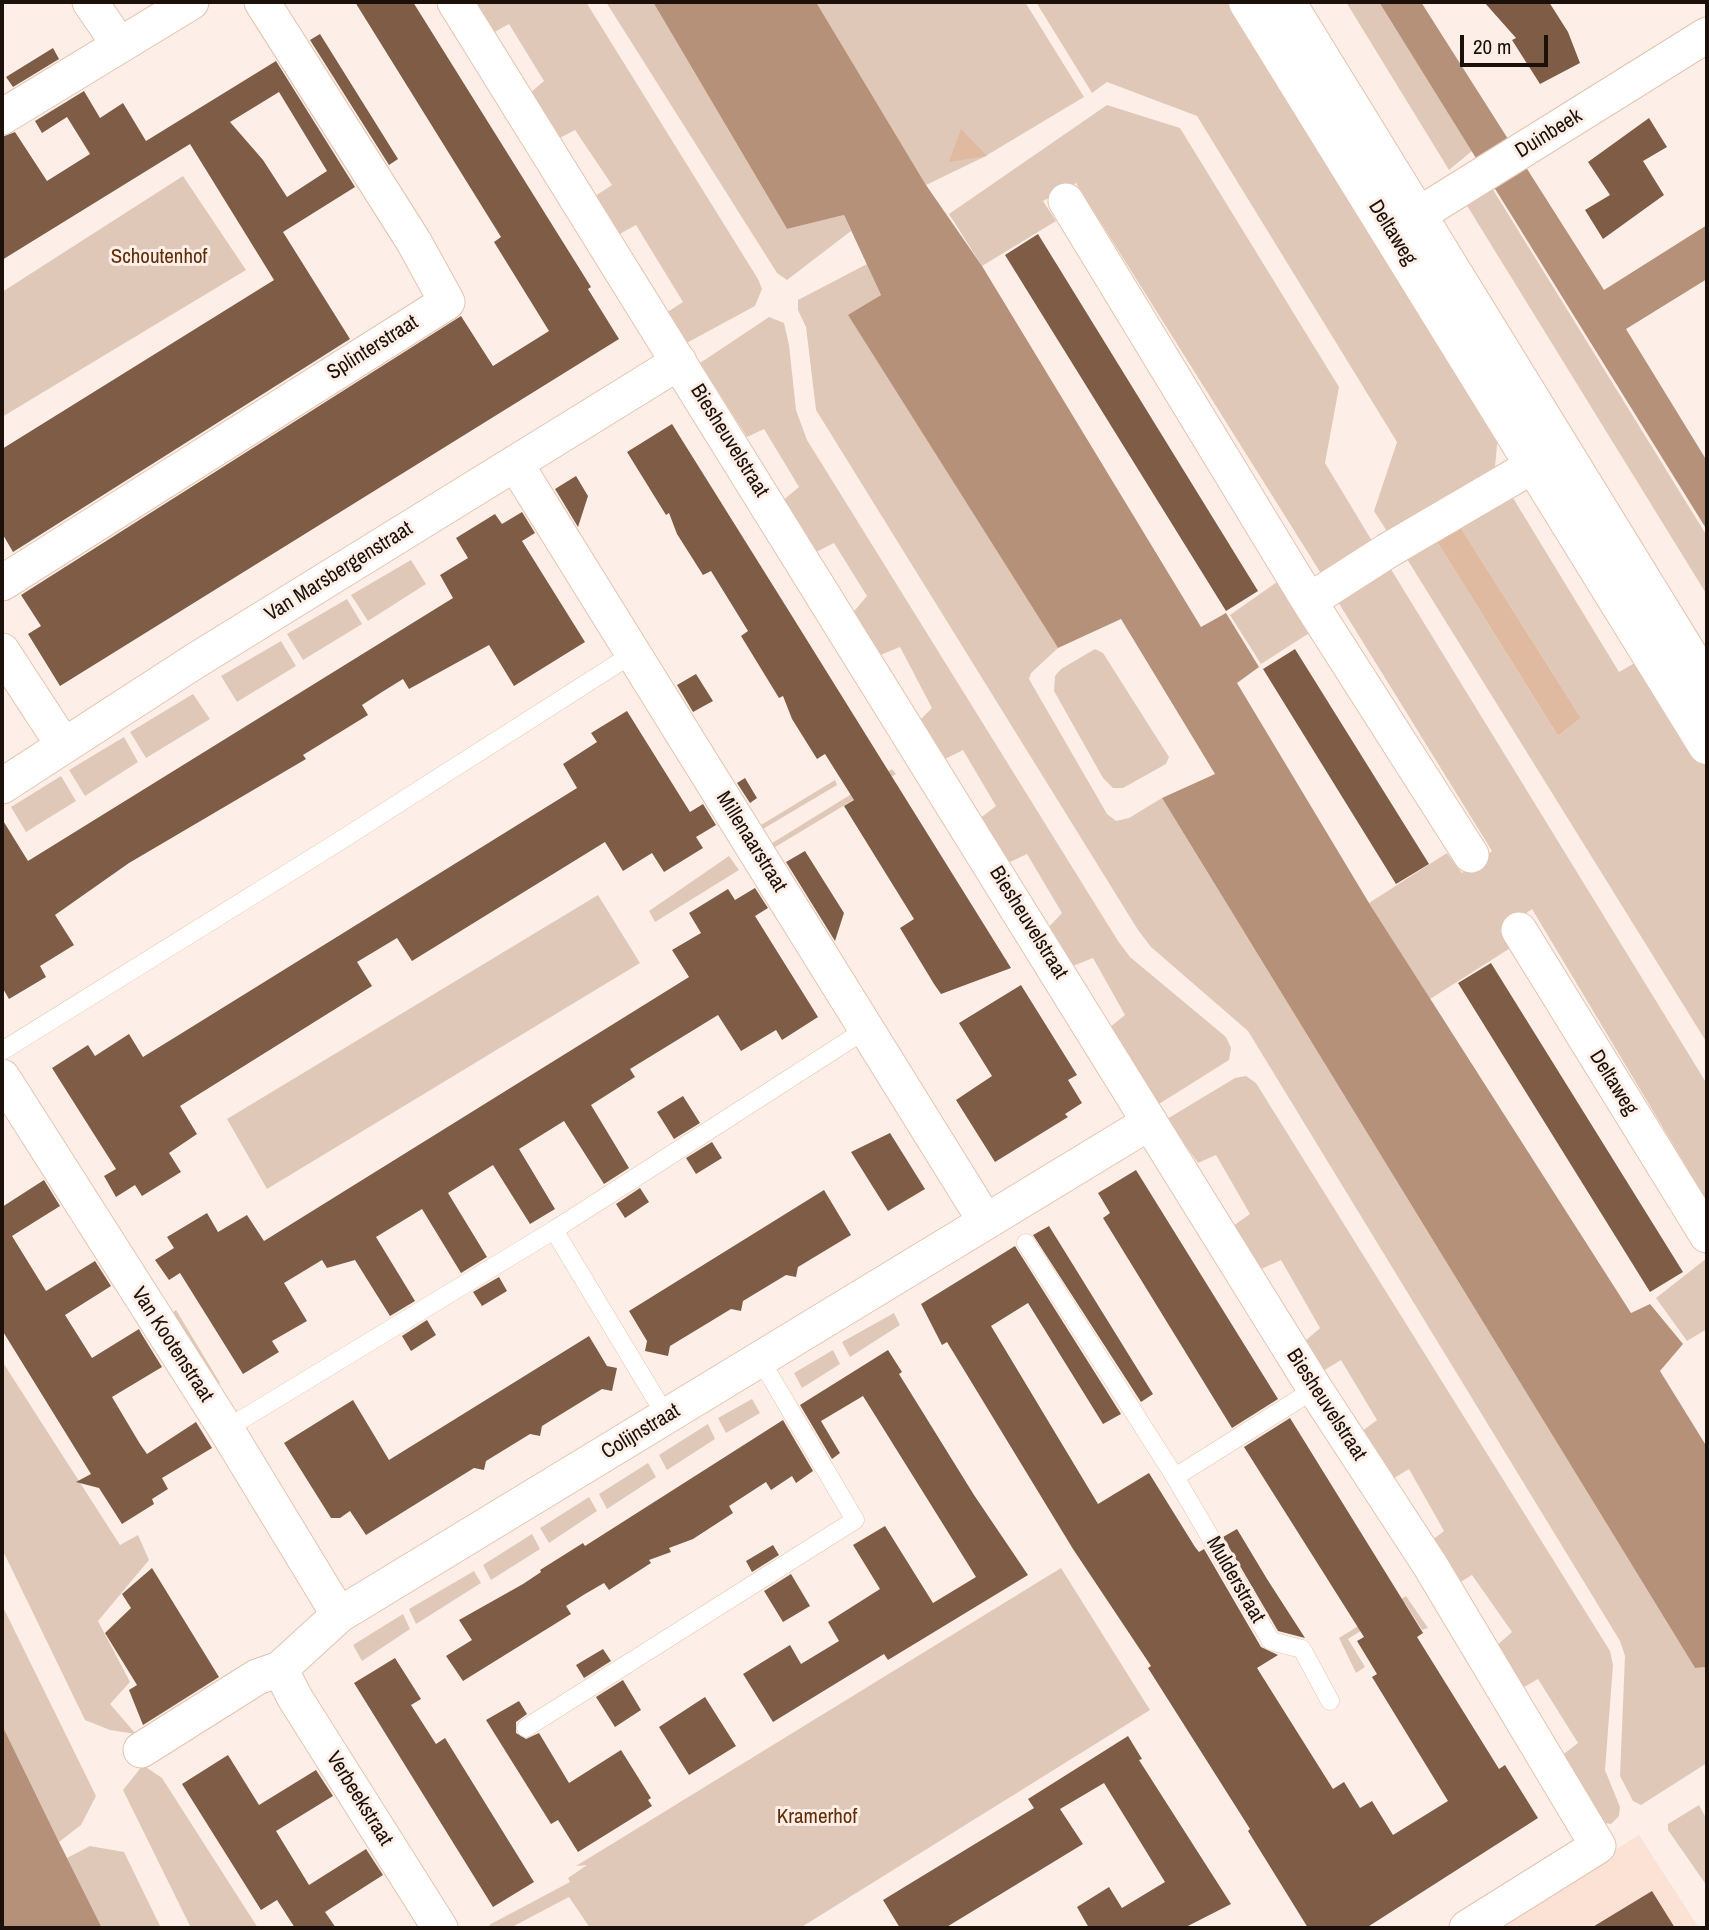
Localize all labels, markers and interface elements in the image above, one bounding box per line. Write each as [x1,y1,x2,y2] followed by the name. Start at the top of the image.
[1464,21,1552,65] scale bar
[1473,32,1511,61] text: 20 m
[1511,104,1587,164] street label: Duinbeek
[1362,196,1422,270] street label: Deltaweg
[111,244,207,270] park label: Schoutenhof
[323,310,423,386] street label: Splinterstraat
[684,380,774,502] street label: Biesheuvelstraat
[261,517,417,627] street label: Van Marsbergenstraat
[710,787,792,897] street label: Millenaarstraat
[983,862,1073,984] street label: Biesheuvelstraat
[1583,1046,1643,1120] street label: Deltaweg
[126,1283,218,1407] street label: Van Kootenstraat
[1281,1344,1371,1466] street label: Biesheuvelstraat
[597,1399,685,1465] street label: Colijnstraat
[1200,1532,1270,1628] street label: Mulderstraat
[320,1747,398,1851] street label: Verbeekstraat
[777,1804,857,1830] park label: Kramerhof

